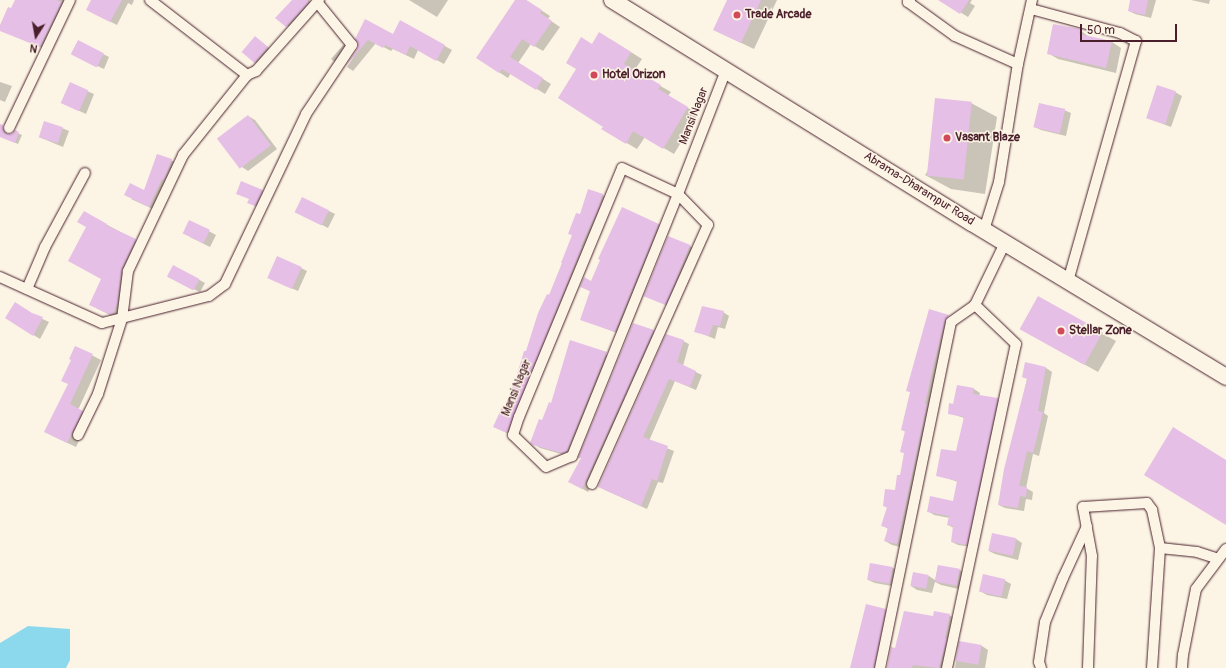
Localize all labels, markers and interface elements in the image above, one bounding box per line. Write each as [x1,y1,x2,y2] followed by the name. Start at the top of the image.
[745,8,811,22] place label: Trade Arcade
[732,10,742,20] marker: Trade Arcade
[16,16,56,56] north arrow
[1082,16,1179,42] scale bar
[1087,23,1115,38] text: 50 m
[29,41,39,55] text: N
[602,68,666,82] place label: Hotel Orizon
[589,70,599,80] marker: Hotel Orizon
[677,85,711,147] street label: Mansi Nagar
[955,131,1020,145] place label: Vasant Blaze
[942,133,952,143] marker: Vasant Blaze
[861,149,977,229] street label: Abrama-Dharampur Road
[1069,324,1132,338] place label: Stellar Zone
[1056,326,1066,336] marker: Stellar Zone
[499,357,535,419] street label: Mansi Nagar

